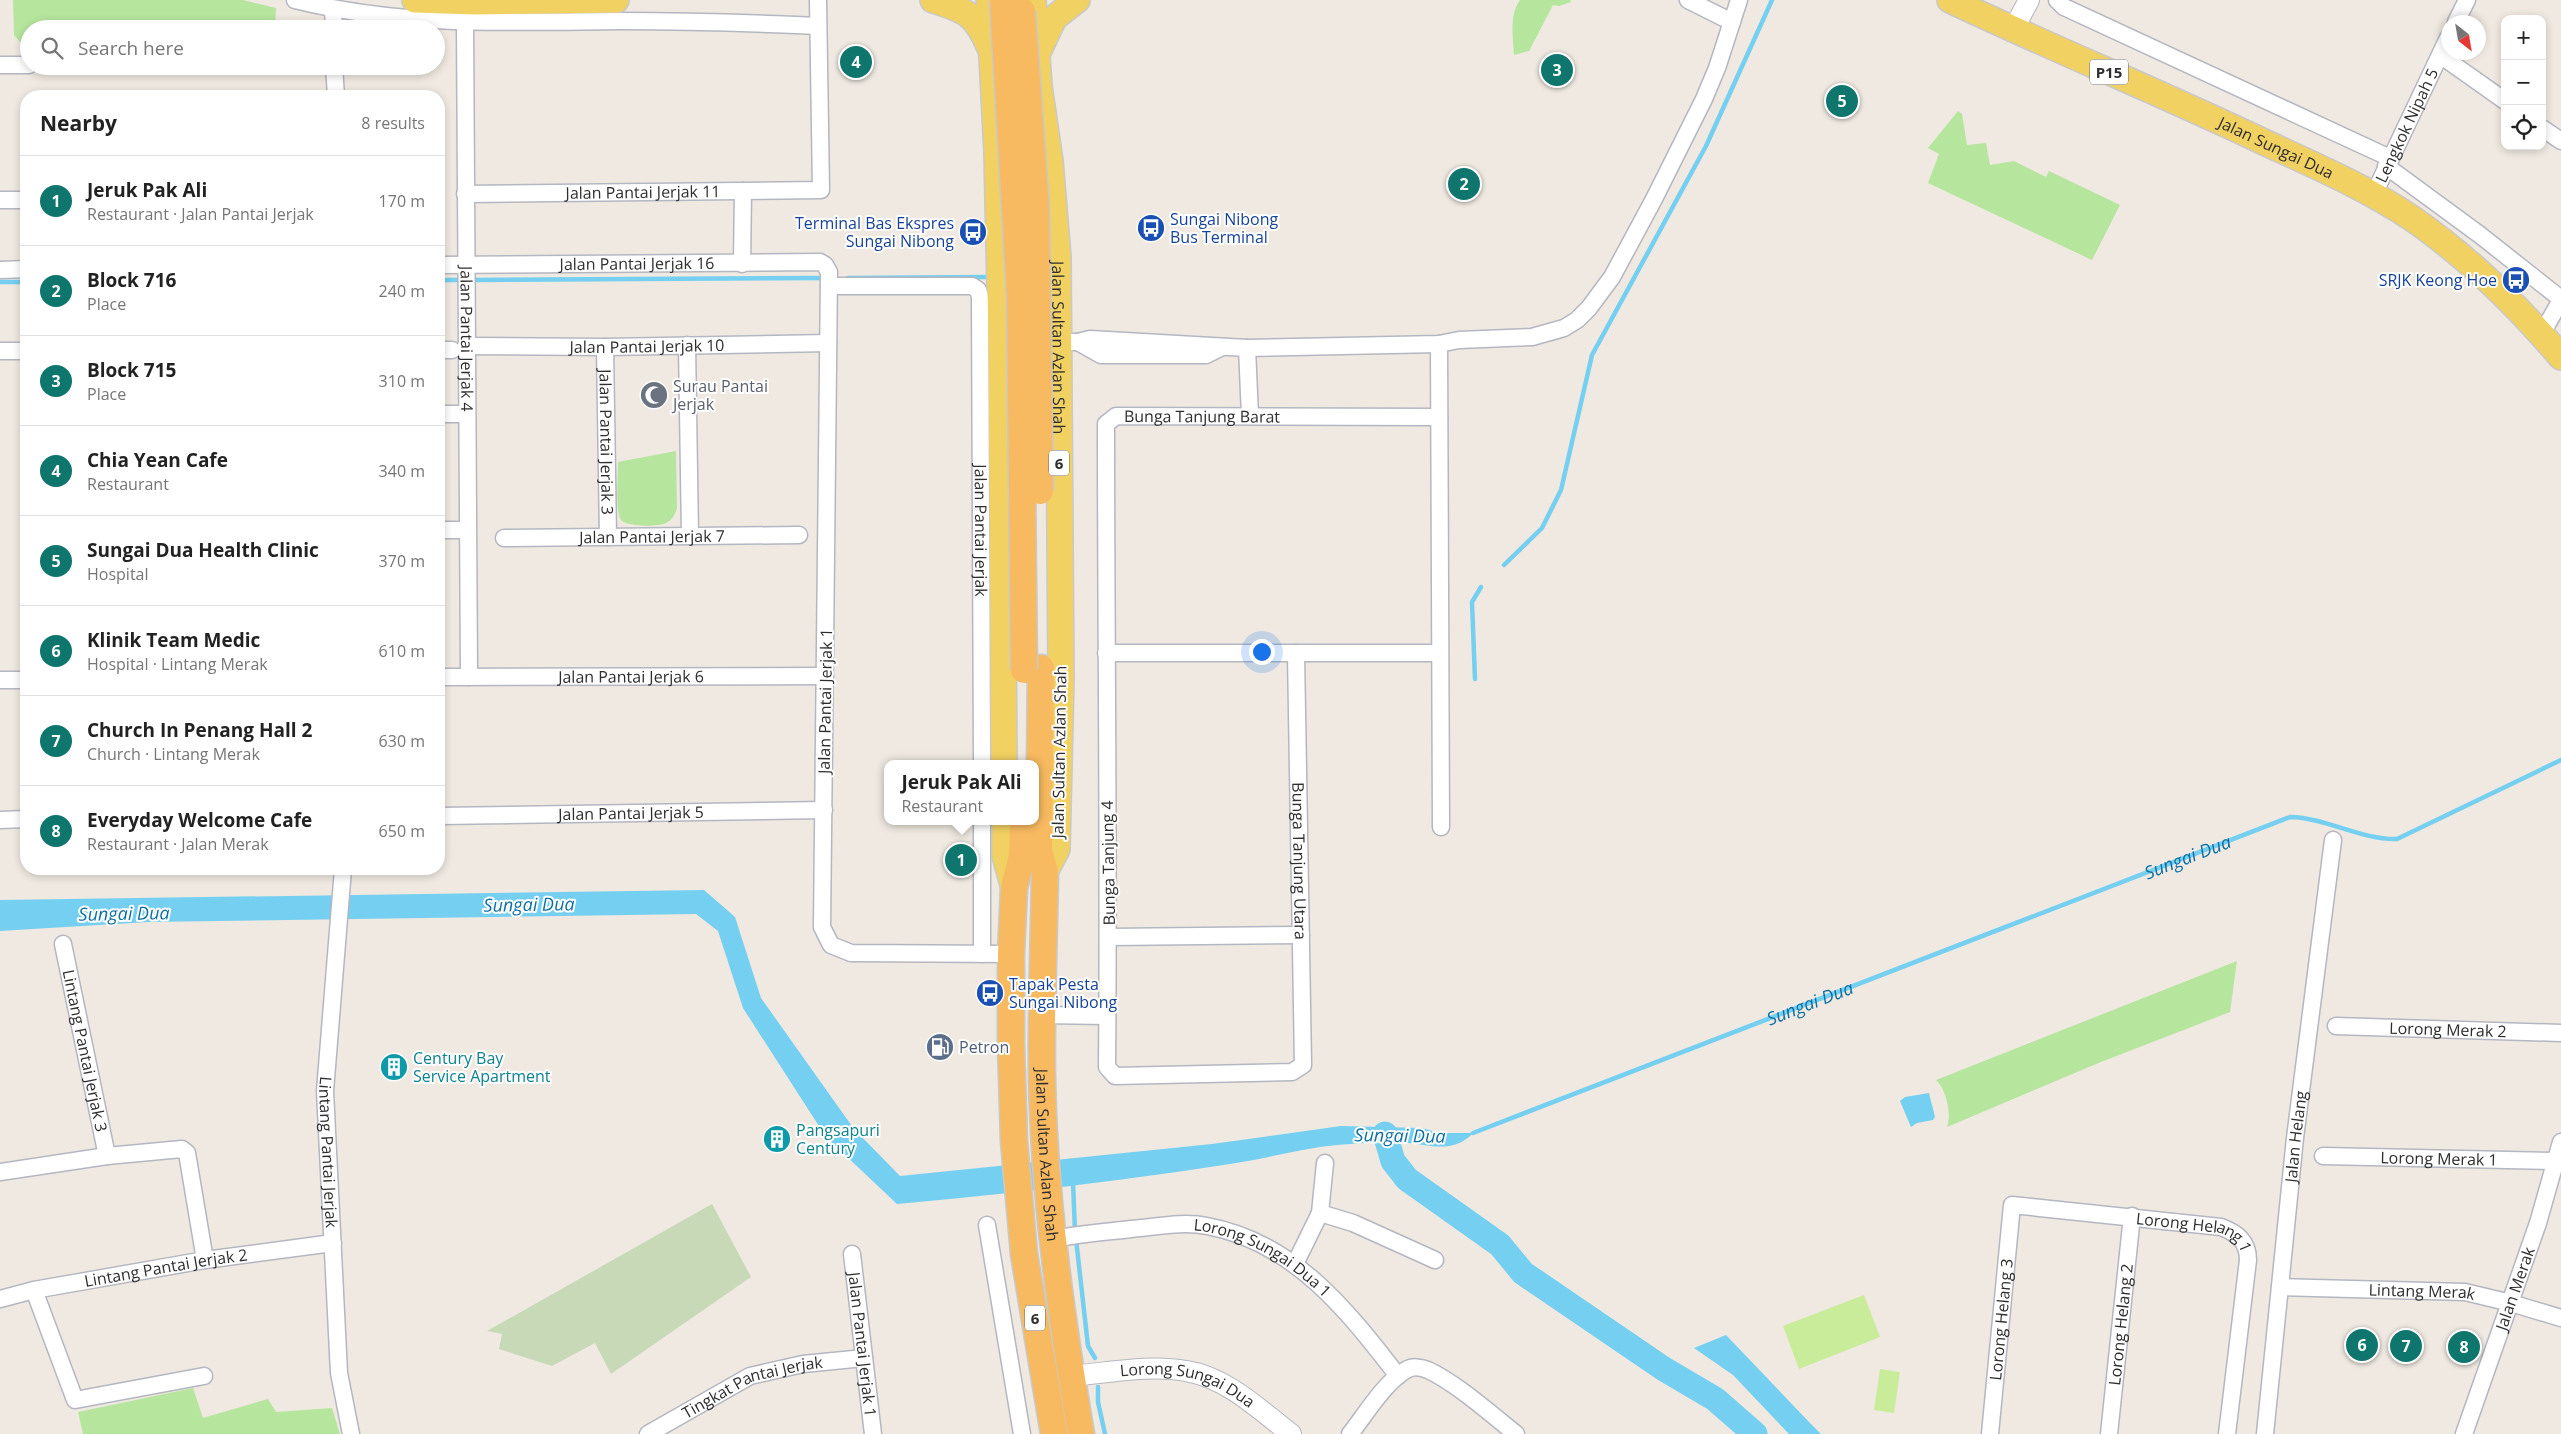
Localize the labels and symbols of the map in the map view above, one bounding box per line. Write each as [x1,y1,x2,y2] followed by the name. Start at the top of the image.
[2441,15,2486,60] north arrow
[840,43,872,81] pin: 4
[1541,51,1573,89] pin: 3
[2090,60,2128,84] road number: P15
[2370,64,2443,186] street label: Lengkok Nipah 5
[1826,82,1858,120] pin: 5
[2213,110,2337,184] street label: Jalan Sungai Dua
[1448,165,1480,203] pin: 2
[563,180,721,204] street label: Jalan Pantai Jerjak 11
[1170,208,1278,248] place label: Sungai Nibong Bus Terminal
[795,212,954,252] place label: Terminal Bas Ekspres Sungai Nibong
[1136,213,1166,243] bus stop icon: Sungai Nibong Bus Terminal
[958,217,988,247] bus stop icon: Terminal Bas Ekspres Sungai Nibong
[557,252,715,275] street label: Jalan Pantai Jerjak 16
[1047,259,1070,434] street label: Jalan Sultan Azlan Shah
[455,264,478,412] street label: Jalan Pantai Jerjak 4
[2501,265,2531,295] bus stop icon: SRJK Keong Hoe
[2379,269,2497,291] place label: SRJK Keong Hoe
[567,334,725,358] street label: Jalan Pantai Jerjak 10
[594,367,619,515] street label: Jalan Pantai Jerjak 3
[671,375,768,415] place label: Surau Pantai Jerjak
[639,380,669,410] mosque icon: Surau Pantai Jerjak
[1124,405,1280,428] street label: Bunga Tanjung Barat
[1049,450,1069,476] road number: 6
[970,462,992,597] street label: Jalan Pantai Jerjak
[577,525,725,548] street label: Jalan Pantai Jerjak 7
[813,628,837,776] street label: Jalan Pantai Jerjak 1
[1249,639,1275,665] your location
[556,665,704,688] street label: Jalan Pantai Jerjak 6
[1046,665,1072,841] street label: Jalan Sultan Azlan Shah
[1287,782,1312,940] street label: Bunga Tanjung Utara
[1096,800,1120,926] street label: Bunga Tanjung 4
[556,801,704,825] street label: Jalan Pantai Jerjak 5
[2141,829,2234,884] water label: Sungai Dua
[945,841,977,879] pin: 1
[483,891,575,917] water label: Sungai Dua
[78,900,170,926] water label: Sungai Dua
[58,968,113,1134] street label: Lintang Pantai Jerjak 3
[1009,973,1117,1013] place label: Tapak Pesta Sungai Nibong
[1763,975,1857,1030] water label: Sungai Dua
[975,978,1005,1008] bus stop icon: Tapak Pesta Sungai Nibong
[2389,1017,2507,1042] street label: Lorong Merak 2
[925,1032,955,1062] fuel station icon: Petron
[959,1036,1009,1058] place label: Petron
[413,1047,551,1087] place label: Century Bay Service Apartment
[379,1052,409,1082] building icon: Century Bay Service Apartment
[1031,1066,1064,1242] street label: Jalan Sultan Azlan Shah
[314,1076,343,1229] street label: Lintang Pantai Jerjak
[2279,1089,2312,1186] street label: Jalan Helang
[796,1119,880,1159] place label: Pangsapuri Century
[1354,1122,1446,1148] water label: Sungai Dua
[762,1124,792,1154] building icon: Pangsapuri Century
[2380,1146,2498,1171] street label: Lorong Merak 1
[2135,1207,2258,1255] street label: Lorong Helang 1
[1193,1213,1336,1302] street label: Lorong Sungai Dua 1
[83,1243,249,1292] street label: Lintang Pantai Jerjak 2
[2489,1243,2540,1335] street label: Jalan Merak
[1984,1258,2018,1381] street label: Lorong Helang 3
[2103,1263,2138,1387] street label: Lorong Helang 2
[843,1269,882,1418] street label: Jalan Pantai Jerjak 1
[2368,1278,2478,1305] street label: Lintang Merak
[1025,1306,1045,1330] road number: 6
[2346,1326,2378,1364] pin: 6
[2390,1327,2422,1365] pin: 7
[2448,1328,2480,1366] pin: 8
[678,1351,824,1423] street label: Tingkat Pantai Jerjak
[1119,1357,1259,1413] street label: Lorong Sungai Dua

